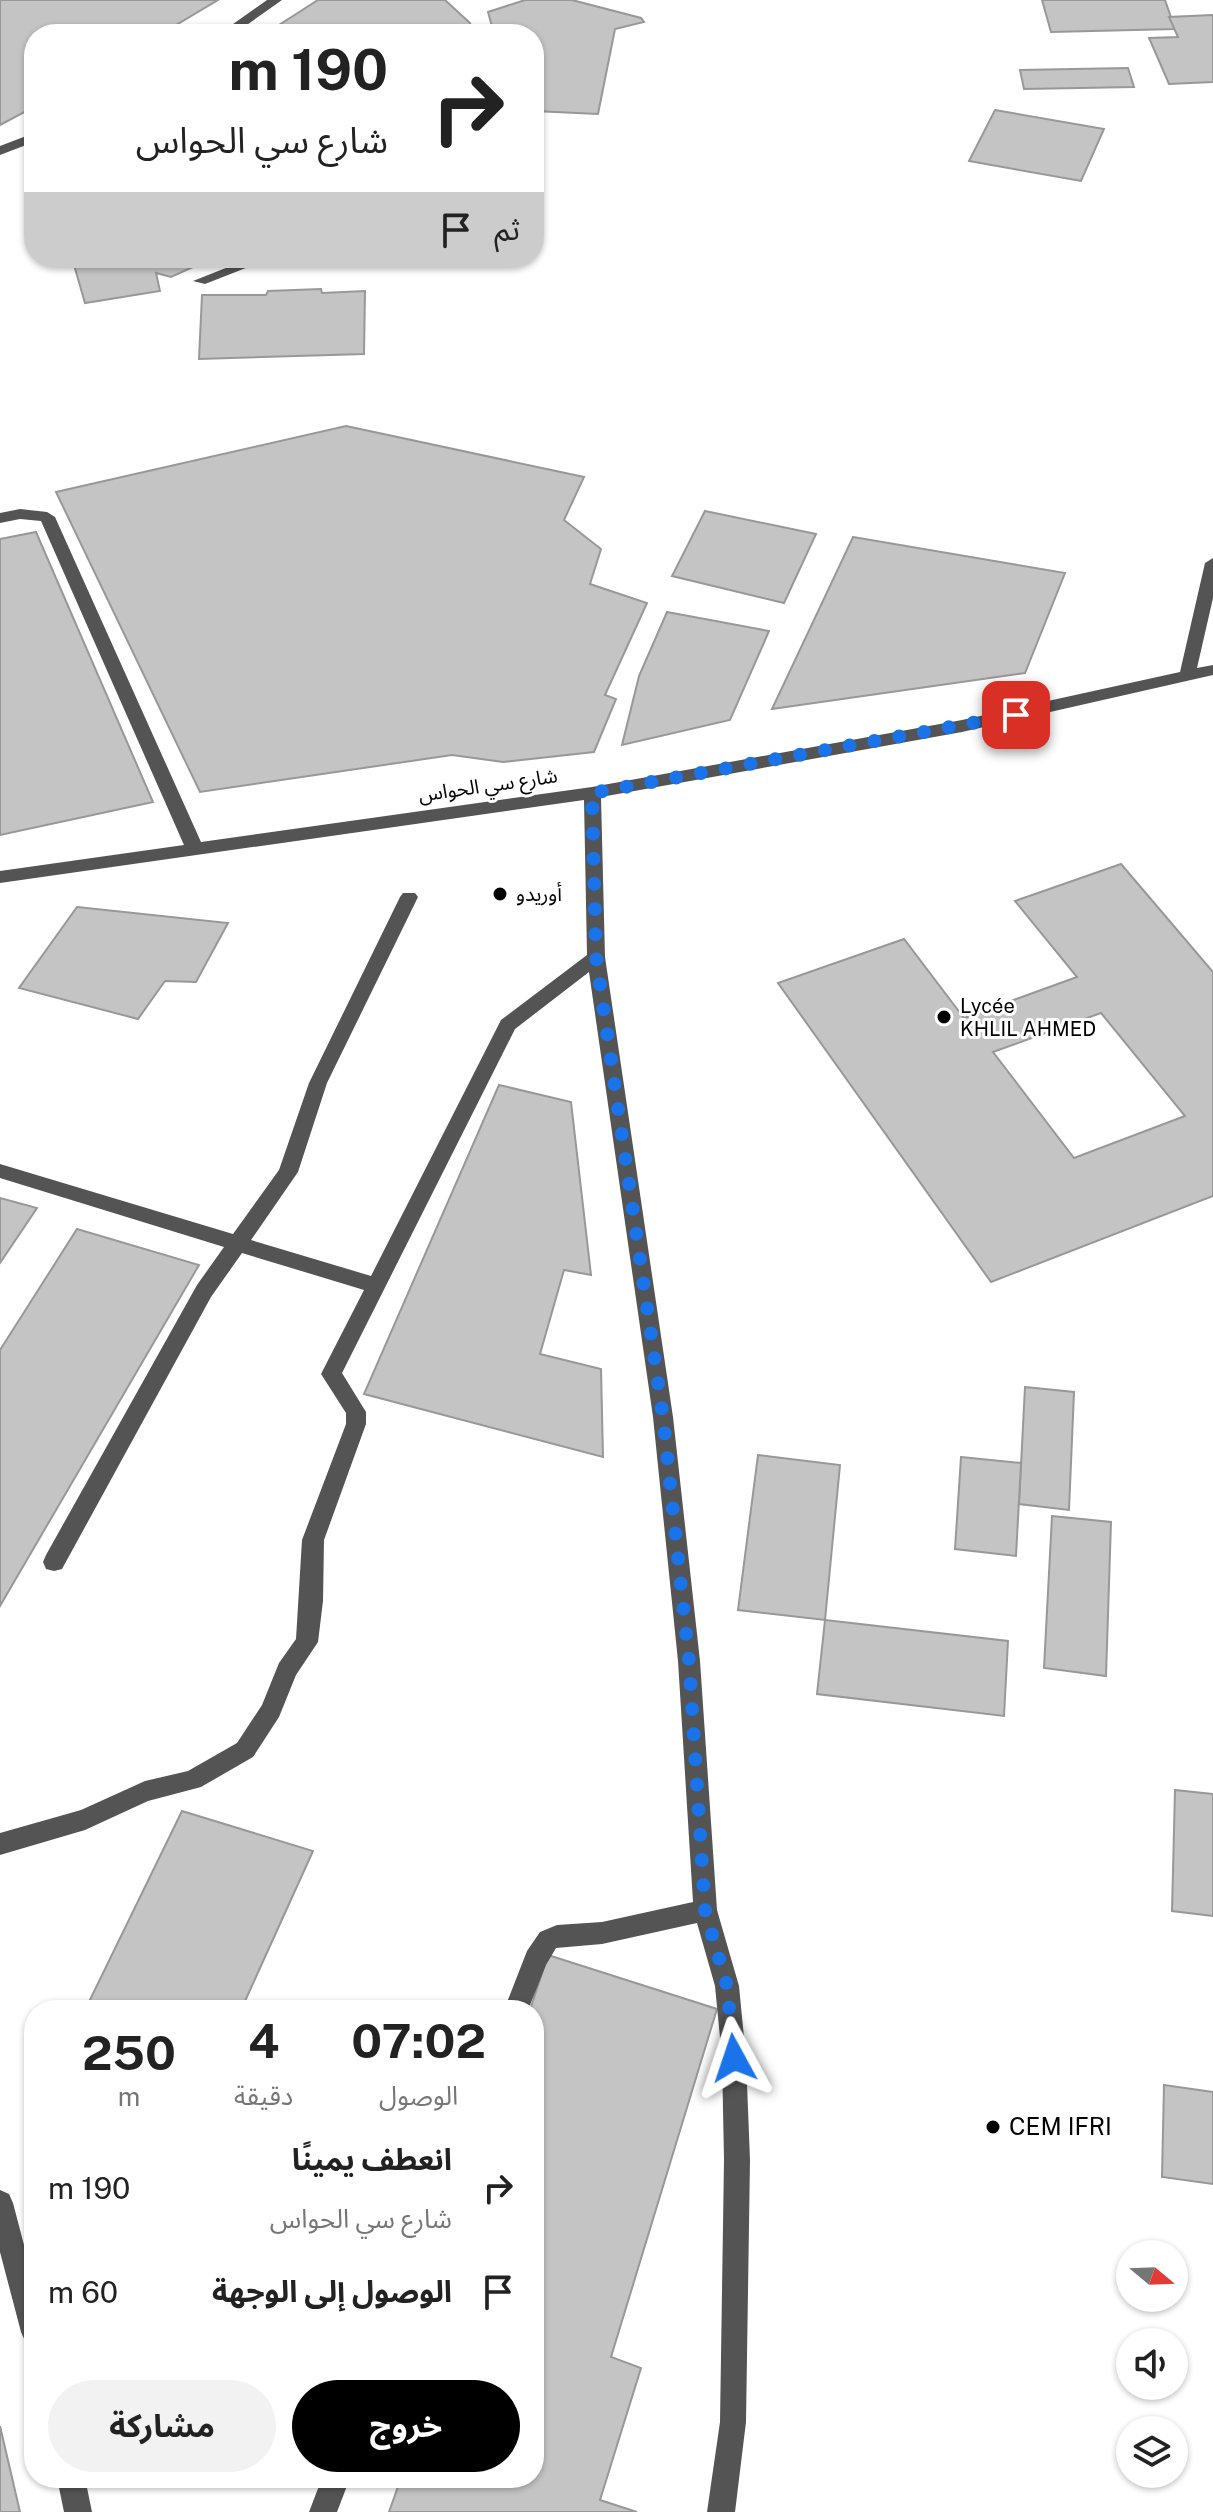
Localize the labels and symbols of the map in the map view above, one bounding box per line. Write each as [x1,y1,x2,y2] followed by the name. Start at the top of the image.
[982,681,1050,749] pin
[417,763,560,810] street label: شارع سي الحواس
[516,882,562,906] place label: أوريدو
[491,885,509,903] marker: أوريدو
[960,994,1096,1041] place label: Lycée KHLIL AHMED
[935,1008,953,1026] marker: Lycée KHLIL AHMED
[692,2016,776,2100] position arrow
[1009,2112,1112,2140] place label: CEM IFRI
[984,2118,1002,2136] marker: CEM IFRI
[1116,2240,1188,2312] north arrow

